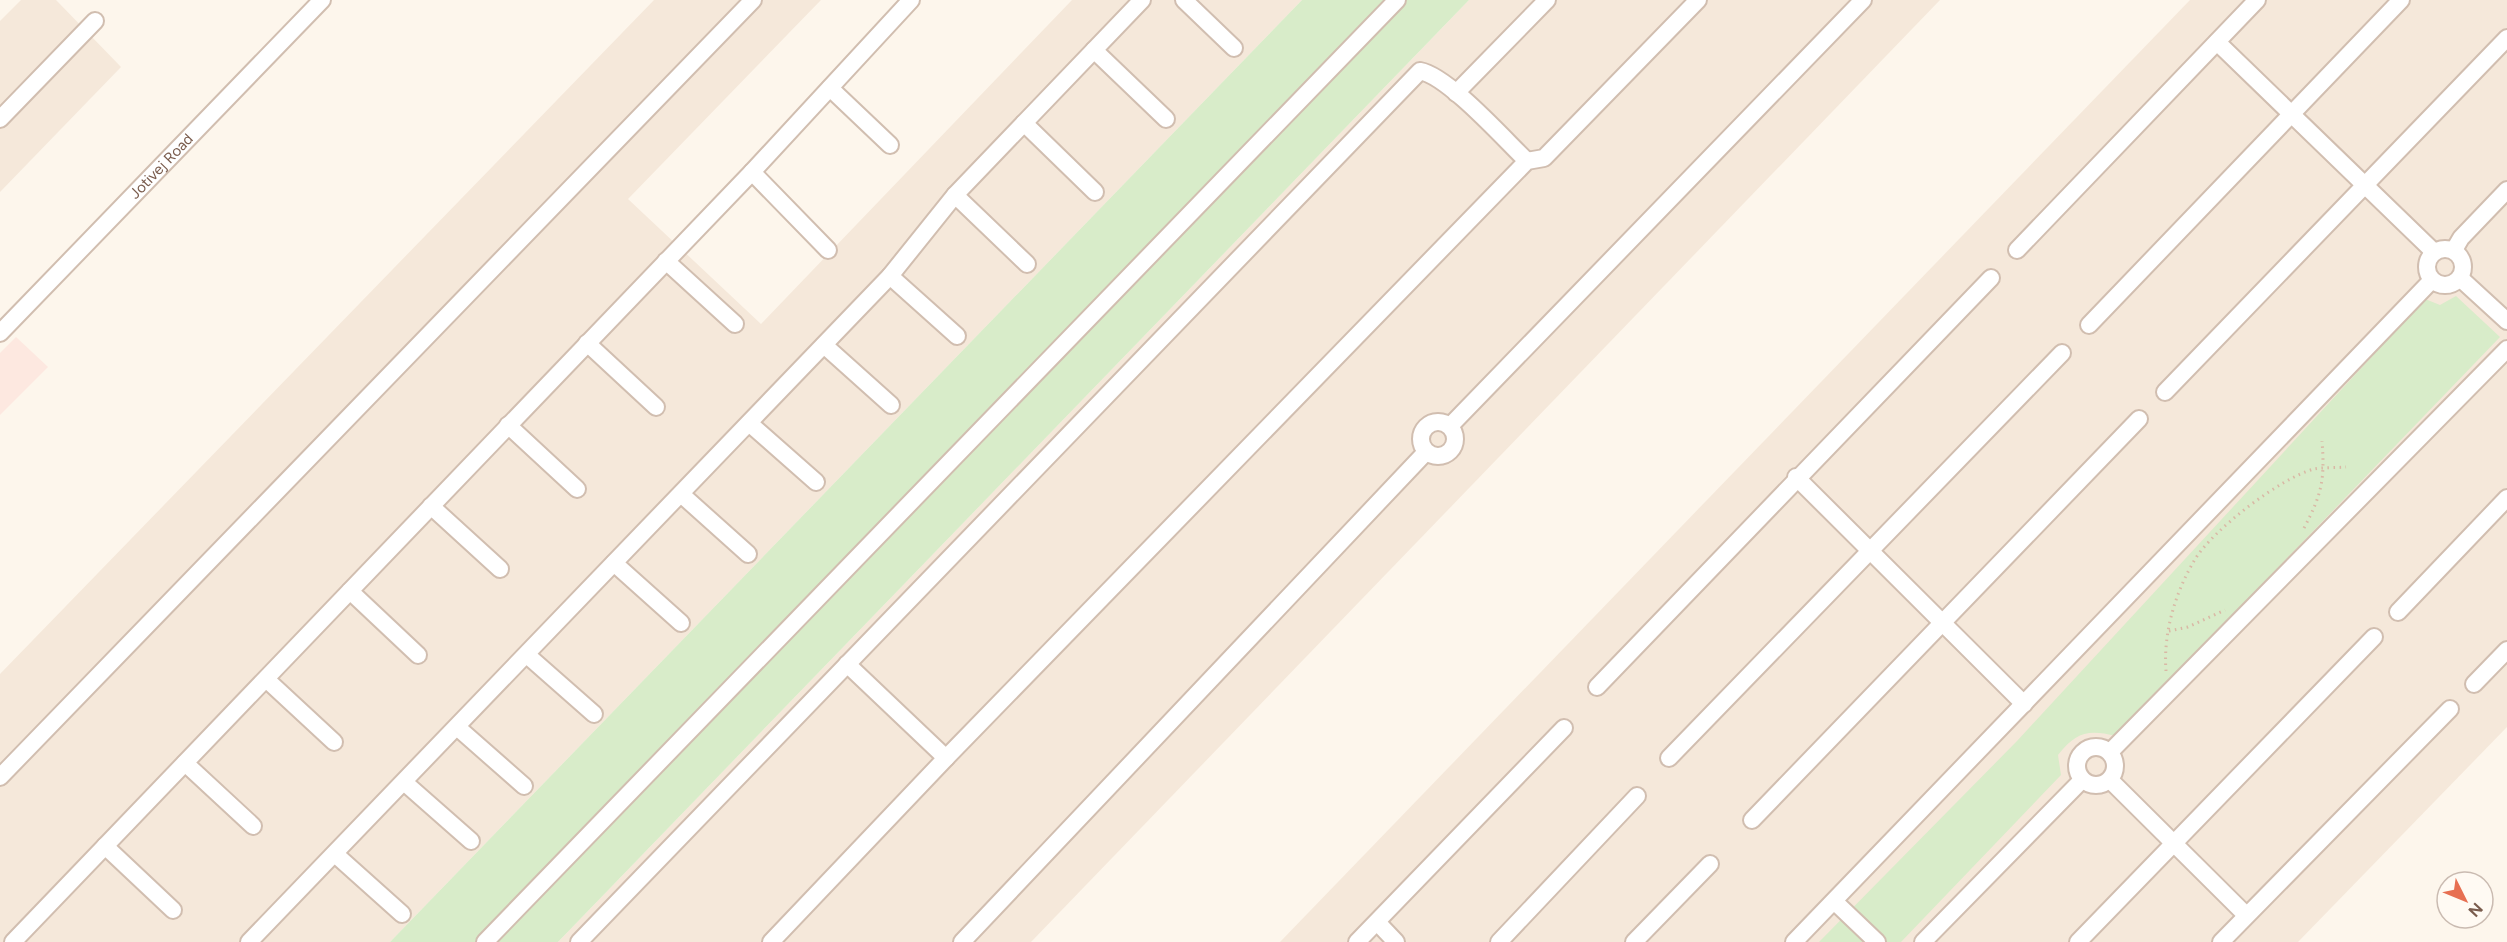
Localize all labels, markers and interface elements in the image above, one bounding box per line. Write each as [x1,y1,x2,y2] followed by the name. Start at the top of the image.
[126,130,197,203] street label: Jotivej Road
[2435,870,2495,930] north arrow
[2464,899,2487,921] text: N

